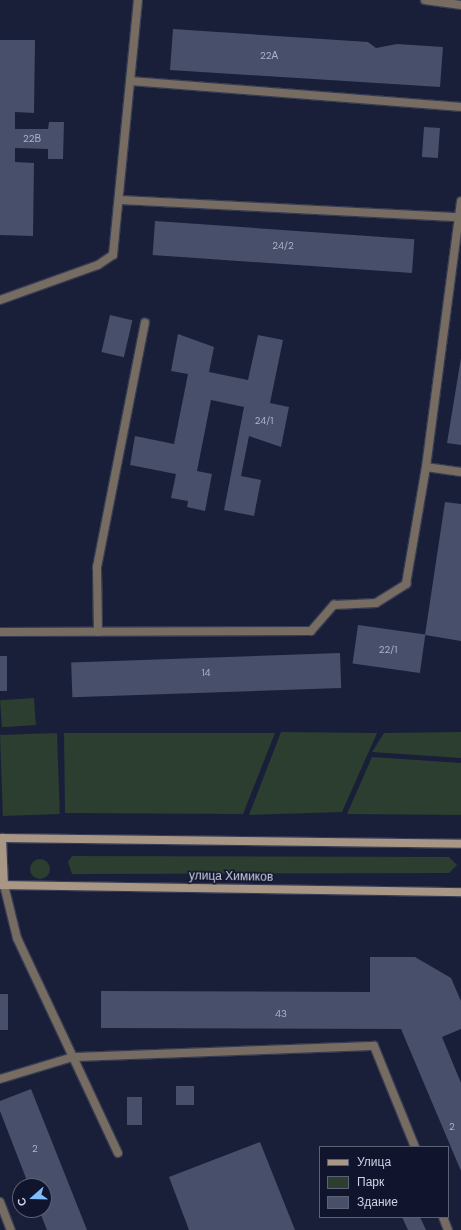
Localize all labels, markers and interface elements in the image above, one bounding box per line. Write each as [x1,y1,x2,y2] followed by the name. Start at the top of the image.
[260,50,278,62] house number: 22А
[23,133,41,145] house number: 22В
[272,240,294,252] house number: 24/2
[255,415,273,427] house number: 24/1
[379,644,397,656] house number: 22/1
[201,667,211,679] house number: 14
[189,869,273,885] street label: улица Химиков
[275,1008,287,1020] house number: 43
[449,1121,455,1133] house number: 2
[32,1143,38,1155] house number: 2
[319,1146,449,1218] legend
[357,1154,391,1170] text: Улица
[357,1174,384,1190] text: Парк
[12,1178,52,1218] north arrow
[357,1194,398,1210] text: Здание
[14,1196,30,1208] text: С

